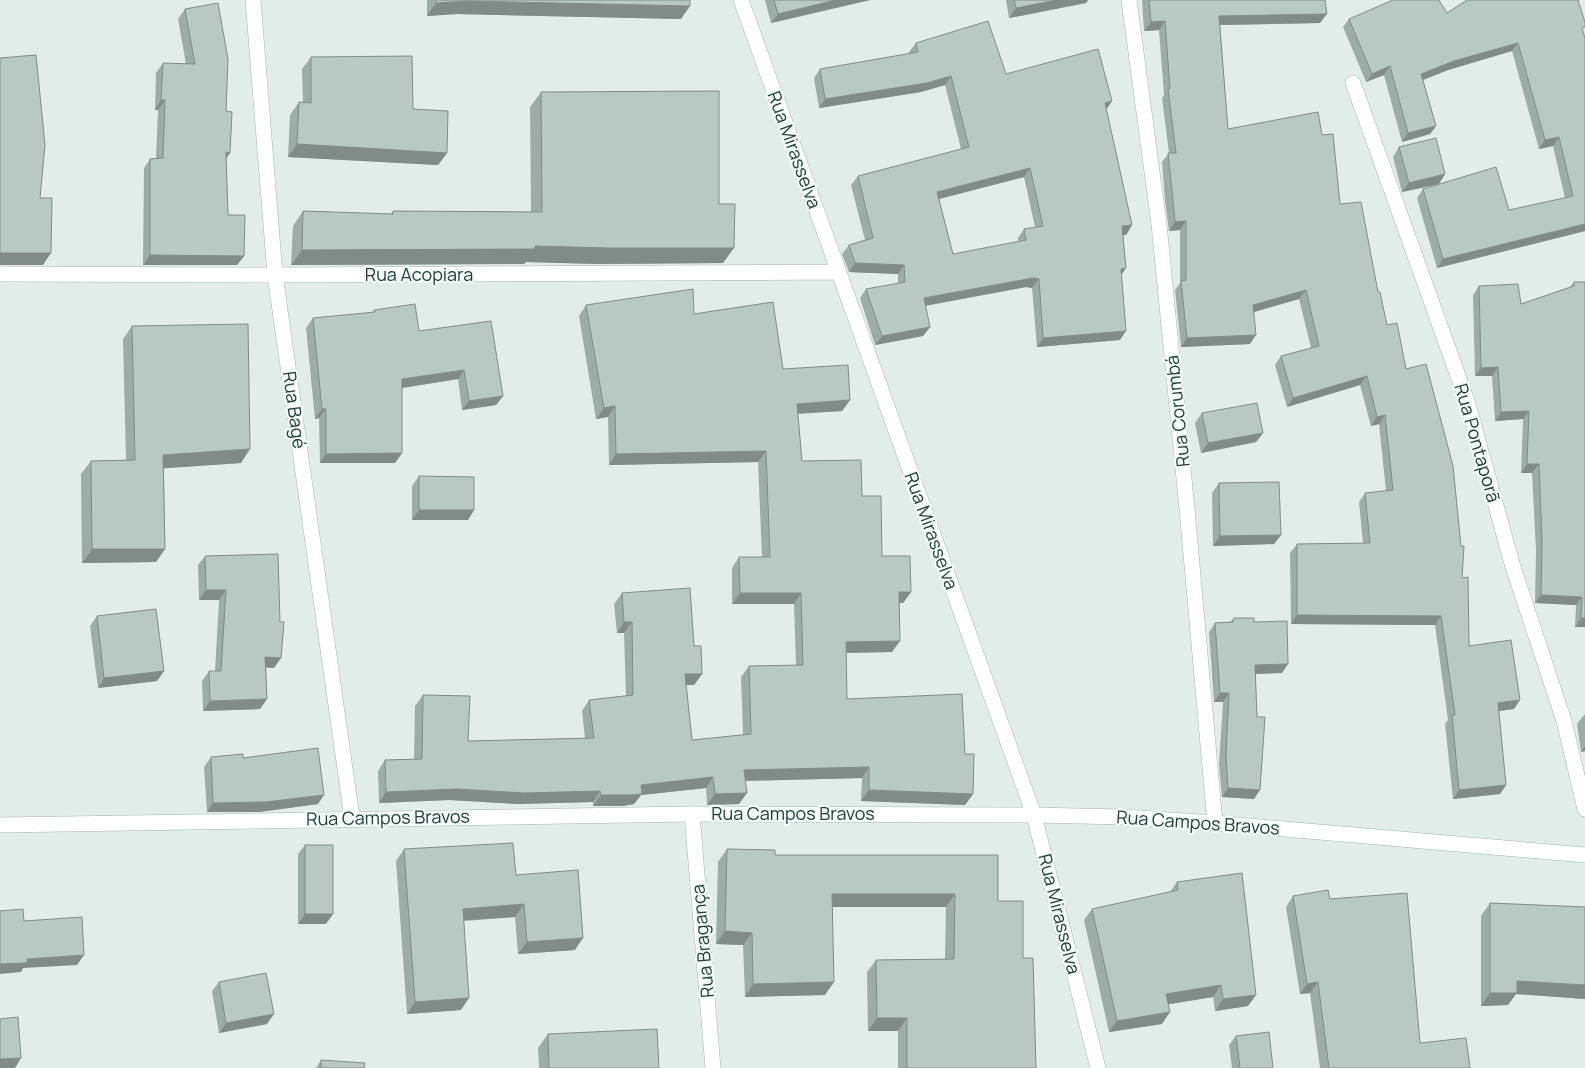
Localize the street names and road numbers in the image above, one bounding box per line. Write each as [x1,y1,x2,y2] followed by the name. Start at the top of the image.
[763,88,827,212] street label: Rua Mirasselva
[365,262,473,286] street label: Rua Acopiara
[1159,354,1195,468] street label: Rua Corumbá
[278,370,312,450] street label: Rua Bagé
[1450,381,1506,505] street label: Rua Pontaporã
[900,469,964,593] street label: Rua Mirasselva
[711,801,875,825] street label: Rua Campos Bravos
[306,804,470,830] street label: Rua Campos Bravos
[1116,804,1281,840] street label: Rua Campos Bravos
[1033,851,1087,976] street label: Rua Mirasselva
[685,883,719,999] street label: Rua Bragança

